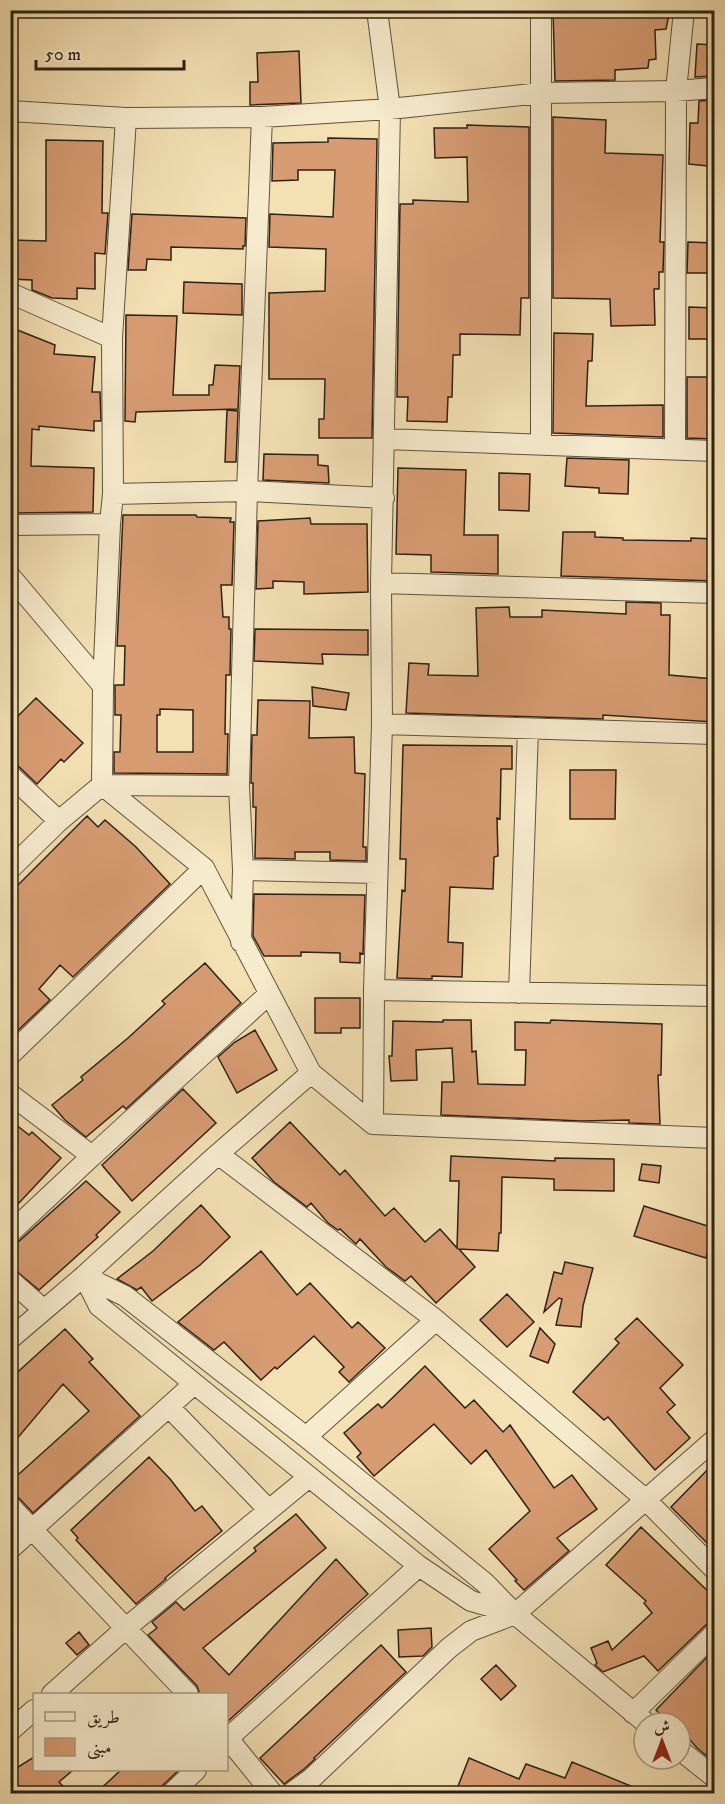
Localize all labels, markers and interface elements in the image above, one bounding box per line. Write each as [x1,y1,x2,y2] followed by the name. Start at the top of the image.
[36,33,184,71] scale bar
[45,44,81,66] text: 50 m
[33,1693,228,1771] legend
[87,1707,120,1729] text: طريق
[632,1711,692,1771] north arrow
[654,1717,670,1737] text: ش
[87,1737,112,1760] text: مبنى

